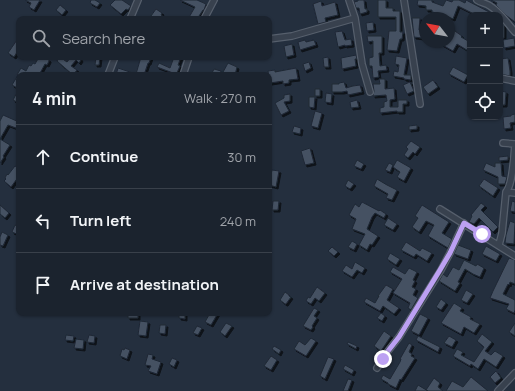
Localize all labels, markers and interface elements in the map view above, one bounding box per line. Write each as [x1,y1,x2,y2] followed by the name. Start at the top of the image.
[419,12,455,48] north arrow
[467,12,503,120] map controls
[467,12,503,48] button: +
[16,16,272,60] search box
[30,27,52,49] icon: search
[62,28,145,49] text: Search here
[467,48,503,84] button: −
[467,84,503,120] button: locate
[32,87,76,110] text: 4 min
[184,89,256,107] text: Walk · 270 m
[32,146,54,168] icon: ahead
[70,146,138,167] text: Continue
[227,148,256,166] text: 30 m
[32,210,54,232] icon: left
[70,210,132,231] text: Turn left
[220,212,256,230] text: 240 m
[473,225,491,243] route start
[32,274,54,296] icon: arrive
[70,274,219,295] text: Arrive at destination
[374,350,392,368] route end

